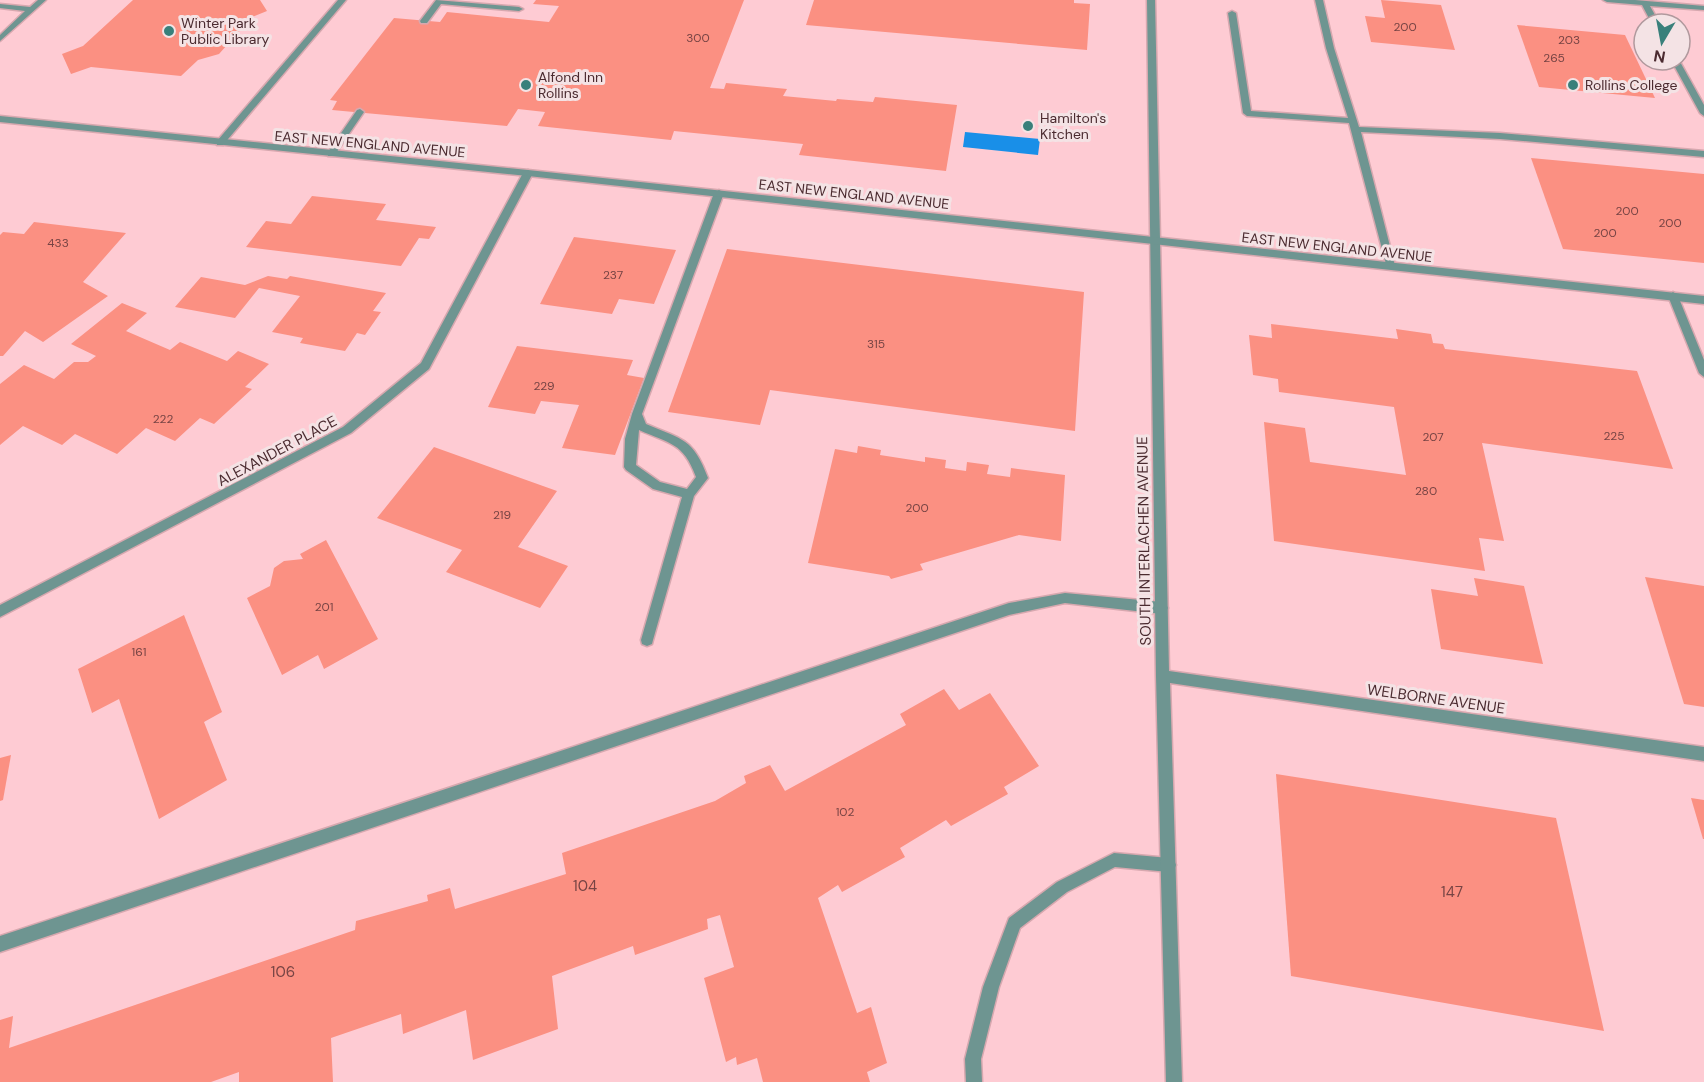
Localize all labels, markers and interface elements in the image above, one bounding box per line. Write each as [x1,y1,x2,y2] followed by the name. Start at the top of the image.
[1632,12,1692,72] north arrow
[181,14,270,48] place label: Winter Park Public Library
[1393,19,1417,35] house number: 200
[162,24,176,38] marker: Winter Park Public Library
[686,30,710,46] house number: 300
[1558,32,1580,48] house number: 203
[1652,45,1667,68] text: N
[1543,50,1565,66] house number: 265
[538,68,603,102] place label: Alfond Inn Rollins
[1585,76,1678,94] place label: Rollins College
[519,78,533,92] marker: Alfond Inn Rollins
[1566,78,1580,92] marker: Rollins College
[1040,109,1106,143] place label: Hamilton's Kitchen
[1021,119,1035,133] marker: Hamilton's Kitchen
[274,127,466,161] street label: EAST NEW ENGLAND AVENUE
[758,175,950,213] street label: EAST NEW ENGLAND AVENUE
[1615,203,1639,219] house number: 200
[1658,215,1682,231] house number: 200
[1593,225,1617,241] house number: 200
[1241,228,1433,266] street label: EAST NEW ENGLAND AVENUE
[47,235,69,251] house number: 433
[603,267,623,283] house number: 237
[867,336,885,352] house number: 315
[533,378,555,394] house number: 229
[153,411,173,427] house number: 222
[214,411,340,491] street label: ALEXANDER PLACE
[1603,428,1625,444] house number: 225
[1422,429,1444,445] house number: 207
[1132,436,1156,646] street label: SOUTH INTERLACHEN AVENUE
[1415,483,1437,499] house number: 280
[905,500,929,516] house number: 200
[493,507,511,523] house number: 219
[315,599,333,615] house number: 201
[131,644,147,660] house number: 161
[1366,679,1506,719] street label: WELBORNE AVENUE
[836,804,854,820] house number: 102
[573,876,597,896] house number: 104
[1441,882,1463,902] house number: 147
[271,962,295,982] house number: 106

